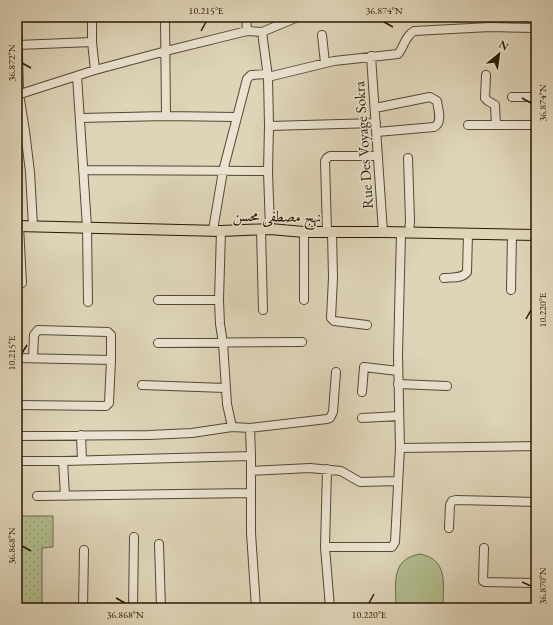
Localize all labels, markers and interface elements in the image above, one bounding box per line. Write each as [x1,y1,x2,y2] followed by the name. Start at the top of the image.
[189,4,224,17] text: 10.215°E
[365,4,403,17] text: 36.874°N
[479,34,519,74] north arrow
[497,37,511,54] text: N
[5,44,18,82] text: 36.872°N
[349,80,377,210] street label: Rue Des Voyage Sokra
[536,84,549,122] text: 36.874°N
[232,206,322,231] street label: نهج مصطفى محسن
[536,292,549,327] text: 10.220°E
[5,335,18,370] text: 10.215°E
[5,527,18,565] text: 36.868°N
[536,567,549,605] text: 36.870°N
[106,608,144,621] text: 36.868°N
[352,608,387,621] text: 10.220°E

